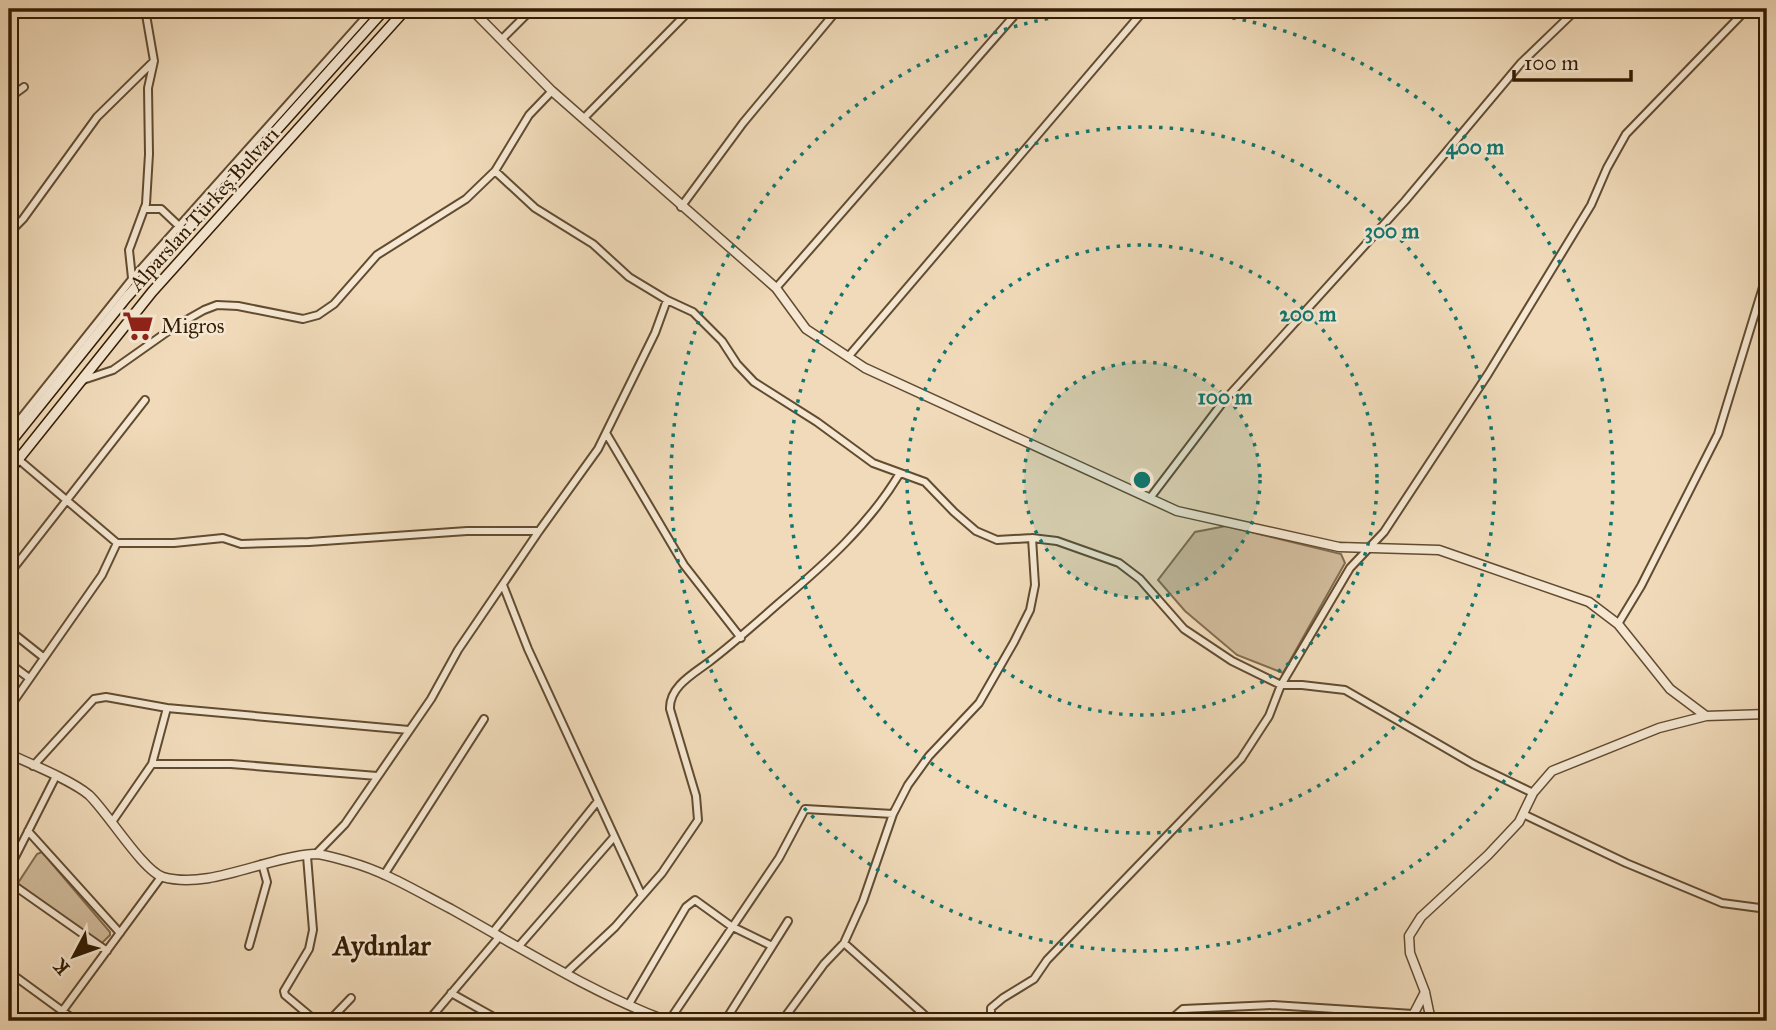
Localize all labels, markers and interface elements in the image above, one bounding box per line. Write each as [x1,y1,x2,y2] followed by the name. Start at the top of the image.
[1514,38,1631,82] scale bar
[1524,50,1579,76] text: 100 m
[123,121,285,297] street label: Alparslan Türkeş Bulvarı
[1446,134,1505,160] text: 400 m
[1364,218,1420,244] text: 300 m
[1280,301,1337,327] text: 200 m
[121,309,155,343] supermarket icon: Migros
[161,313,224,339] place label: Migros
[1198,384,1253,410] text: 100 m
[1130,468,1154,492] centre of rings
[38,922,108,992] north arrow
[331,928,431,963] district label: Aydınlar
[47,953,75,979] text: K

